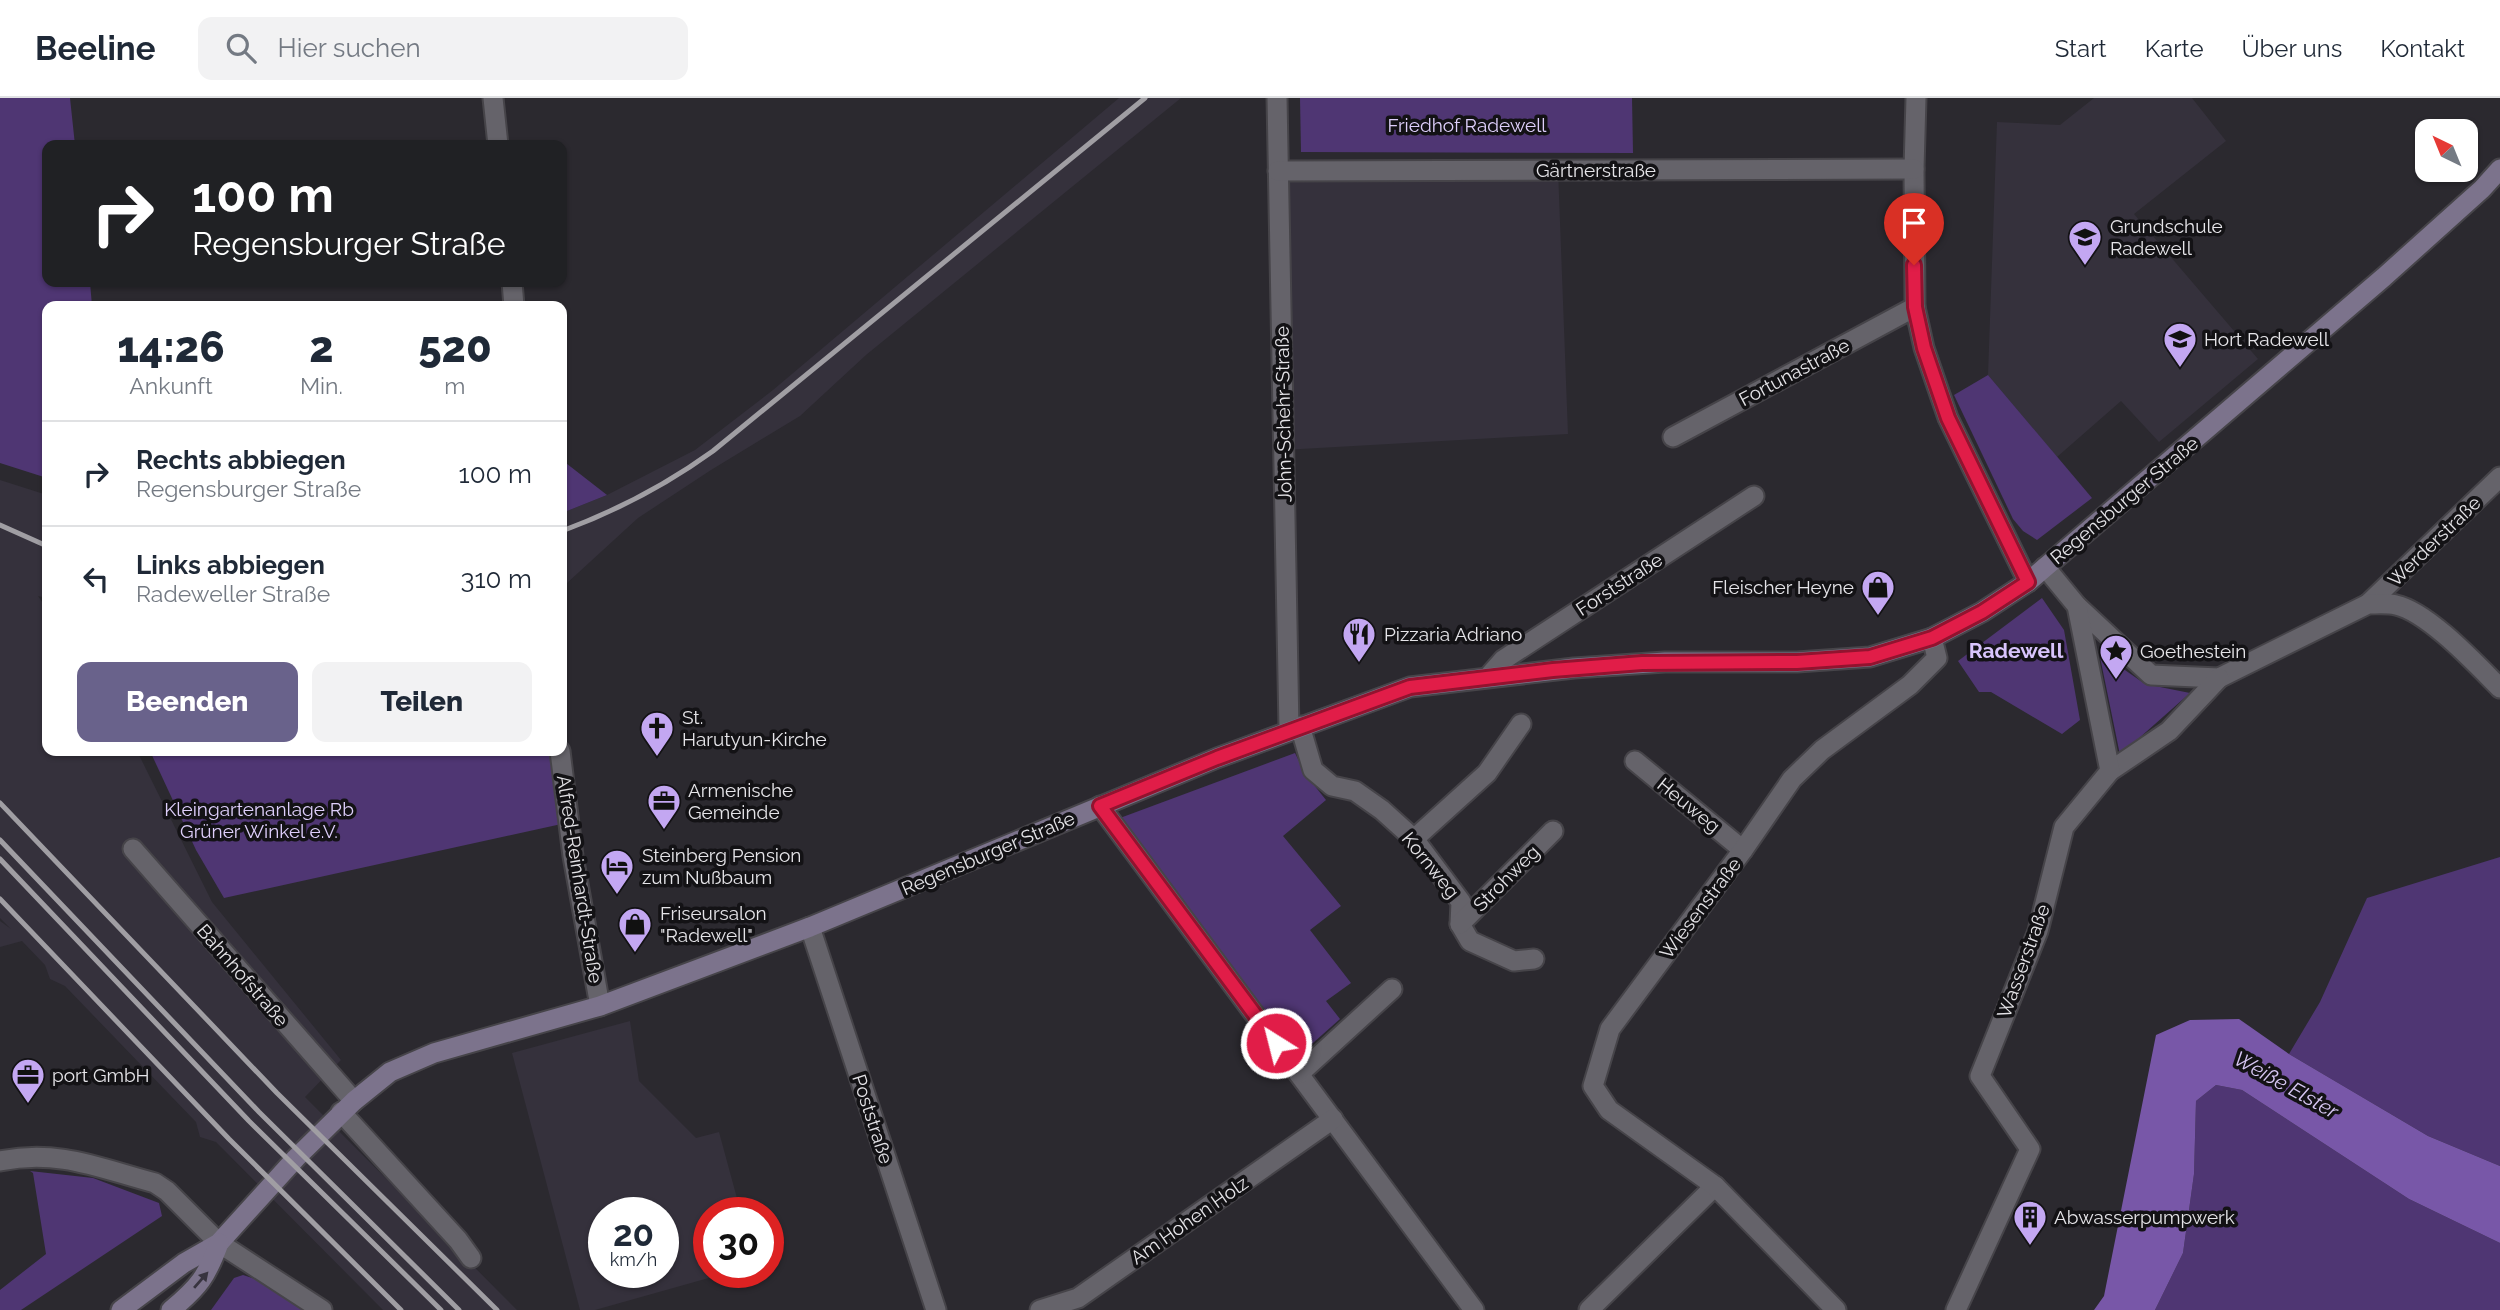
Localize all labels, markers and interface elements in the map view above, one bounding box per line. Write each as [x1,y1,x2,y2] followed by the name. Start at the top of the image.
[198,17,688,80] search box
[35,29,156,68] text: Beeline
[222,29,260,67] icon: search
[278,33,421,63] text: Hier suchen
[2055,34,2107,63] text: Start
[2145,34,2204,63] text: Karte
[2242,34,2342,63] text: Über uns
[2380,34,2465,63] text: Kontakt
[1387,114,1547,136] park label: Friedhof Radewell
[2415,119,2478,182] north arrow
[2415,119,2478,182] map controls
[1536,159,1656,181] street label: Gärtnerstraße
[192,166,334,223] text: 100 m
[77,168,168,259] icon: right
[1884,193,1944,265] pin
[1895,204,1933,242] icon: arrive
[2110,215,2223,259] place label: Grundschule Radewell
[2066,218,2104,267] school or university icon: Grundschule Radewell
[192,225,505,262] text: Regensburger Straße
[2161,320,2199,369] school or university icon: Hort Radewell
[117,323,225,372] text: 14:26
[309,323,334,372] text: 2
[418,323,492,372] text: 520
[1270,326,1296,502] street label: John-Schehr-Straße
[2204,328,2330,350] place label: Hort Radewell
[1735,334,1853,410] street label: Fortunastraße
[129,372,213,399] text: Ankunft
[300,372,343,399] text: Min.
[444,372,466,399] text: m
[2046,432,2202,568] street label: Regensburger Straße
[136,445,346,475] text: Rechts abbiegen
[77,455,115,493] icon: right
[459,459,532,489] text: 100 m
[136,475,361,502] text: Regensburger Straße
[2383,491,2485,591] street label: Werderstraße
[1572,548,1666,620] street label: Forststraße
[136,550,325,580] text: Links abbiegen
[77,560,115,598] icon: left
[461,564,532,594] text: 310 m
[1859,568,1897,617] shop icon: Fleischer Heyne
[1712,576,1854,598] place label: Fleischer Heyne
[136,580,330,607] text: Radeweller Straße
[1340,615,1378,664] restaurant icon: Pizzaria Adriano
[1384,623,1522,645] place label: Pizzaria Adriano
[2097,632,2135,681] place icon: Goethestein
[1969,638,2064,663] district label: Radewell
[2140,640,2246,662] place label: Goethestein
[77,662,298,742] button: Beenden
[312,662,532,742] button: Teilen
[682,706,827,750] place label: St. Harutyun-Kirche
[638,709,676,758] church icon: St. Harutyun-Kirche
[553,773,607,985] street label: Alfred-Reinhardt-Straße
[1653,773,1725,837] street label: Heuweg
[688,779,793,823] place label: Armenische Gemeinde
[645,782,683,831] office icon: Armenische Gemeinde
[164,798,354,842] park label: Kleingartenanlage Rb Grüner Winkel e.V.
[898,807,1078,899] street label: Regensburger Straße
[1398,828,1464,902] street label: Kornweg
[1468,840,1544,916] street label: Strohweg
[642,844,801,888] place label: Steinberg Pension zum Nußbaum
[598,847,636,896] hotel icon: Steinberg Pension zum Nußbaum
[1655,853,1745,963] street label: Wiesenstraße
[1992,901,2054,1021] street label: Wasserstraße
[660,902,767,946] place label: Friseursalon "Radewell"
[616,905,654,954] shop icon: Friseursalon "Radewell"
[193,920,293,1030] street label: Bahnhofstraße
[1239,1006,1313,1080] position arrow
[2230,1046,2344,1124] water label: Weiße Elster
[9,1056,47,1105] office icon: port GmbH
[52,1064,150,1086] place label: port GmbH
[848,1072,898,1166] street label: Poststraße
[1126,1171,1252,1269] street label: Am Hohen Holz
[693,1197,784,1288] speed limit sign: 30
[2011,1198,2049,1247] building icon: Abwasserpumpwerk
[2054,1206,2235,1228] place label: Abwasserpumpwerk
[613,1213,654,1254] text: 20
[610,1249,657,1270] text: km/h
[193,1272,208,1289] one-way arrow

